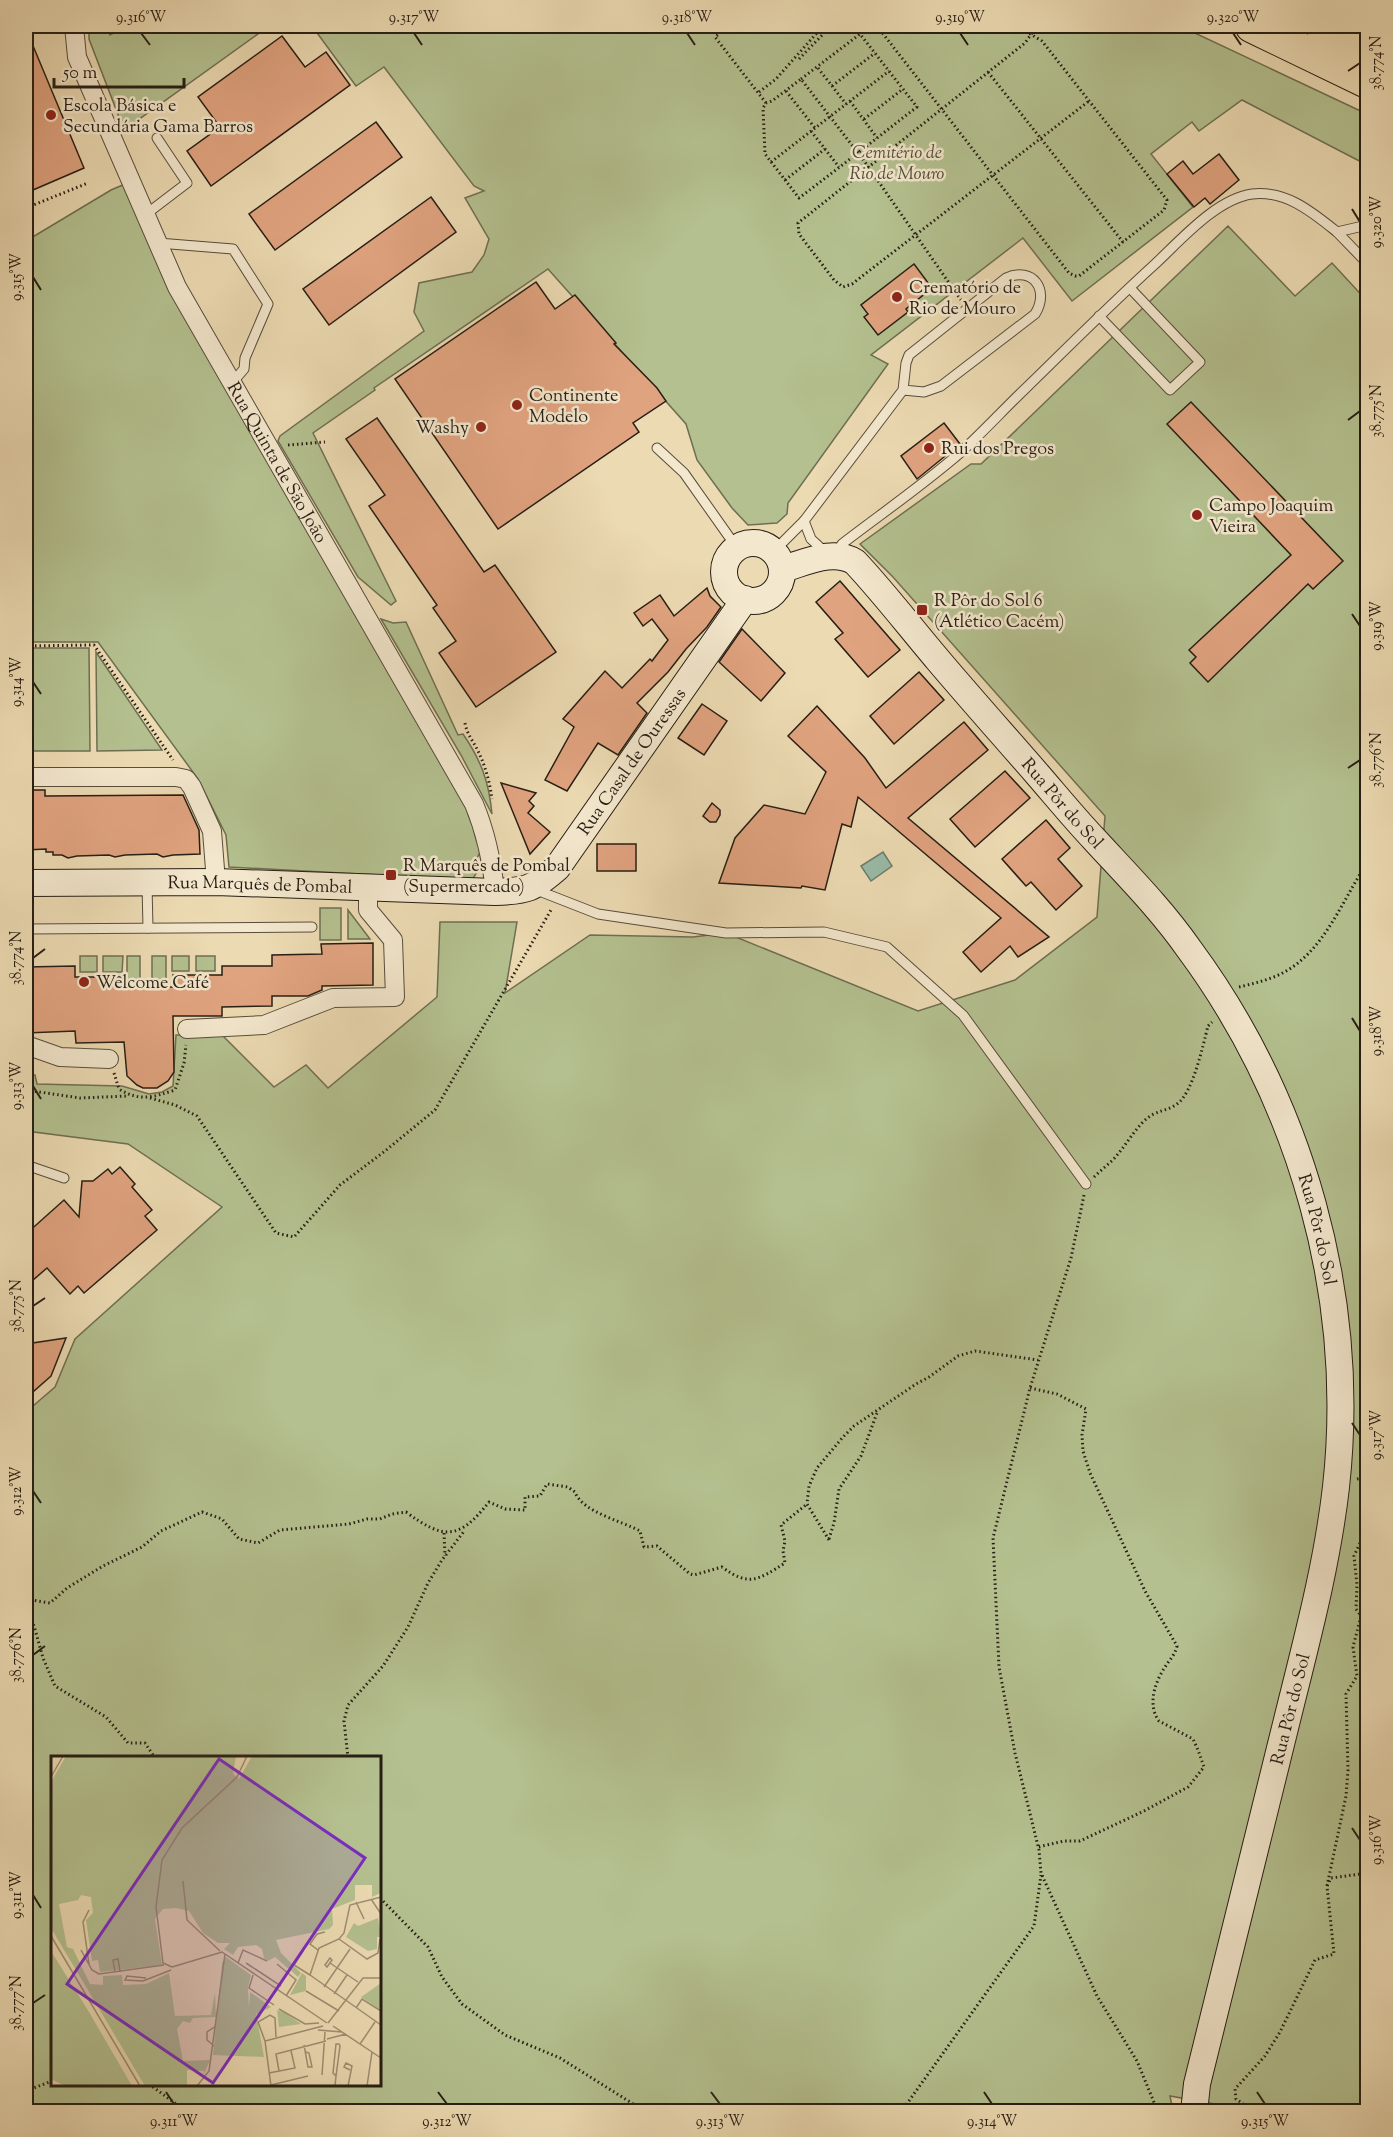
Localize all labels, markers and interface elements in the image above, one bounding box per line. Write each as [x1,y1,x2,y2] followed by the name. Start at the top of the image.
[116,8,166,29] text: 9.316°W
[389,8,439,29] text: 9.317°W
[662,8,712,29] text: 9.318°W
[935,8,985,29] text: 9.319°W
[1207,8,1260,29] text: 9.320°W
[1367,36,1388,90] text: 38.774°N
[54,51,184,89] scale bar
[62,61,98,87] text: 50 m
[63,94,253,141] place label: Escola Básica e Secundária Gama Barros
[44,108,58,122] marker: Escola Básica e Secundária Gama Barros
[850,141,944,188] park label: Cemitério de Rio de Mouro
[1367,195,1388,248] text: 9.320°W
[7,253,28,301] text: 9.315°W
[909,276,1021,323] place label: Crematório de Rio de Mouro
[890,290,904,304] marker: Crematório de Rio de Mouro
[219,378,333,549] street label: Rua Quinta de São João
[529,384,618,431] place label: Continente Modelo
[1367,384,1388,438] text: 38.775°N
[510,398,524,412] marker: Continente Modelo
[415,416,469,442] place label: Washy
[474,420,488,434] marker: Washy
[941,437,1054,463] place label: Rui dos Pregos
[922,441,936,455] marker: Rui dos Pregos
[1209,494,1333,541] place label: Campo Joaquim Vieira
[1190,508,1204,522] marker: Campo Joaquim Vieira
[934,589,1064,636] place label: R Pôr do Sol 6 (Atlético Cacém)
[1367,601,1388,651] text: 9.319°W
[915,603,929,617] marker: R Pôr do Sol 6 (Atlético Cacém)
[7,657,28,707] text: 9.314°W
[573,684,694,841] street label: Rua Casal de Ouressas
[1367,732,1388,788] text: 38.776°N
[1014,753,1108,856] street label: Rua Pôr do Sol
[403,854,570,901] place label: R Marquês de Pombal (Supermercado)
[384,868,398,882] marker: R Marquês de Pombal (Supermercado)
[167,871,353,902] street label: Rua Marquês de Pombal
[7,931,28,985] text: 38.774°N
[96,971,209,997] place label: Welcome Café
[77,975,91,989] marker: Welcome Café
[1367,1006,1388,1056] text: 9.318°W
[7,1061,28,1110] text: 9.313°W
[1290,1171,1341,1287] street label: Rua Pôr do Sol
[7,1279,28,1333] text: 38.775°N
[1367,1410,1388,1460] text: 9.317°W
[7,1466,28,1516] text: 9.312°W
[7,1627,28,1683] text: 38.776°N
[1266,1651,1318,1768] street label: Rua Pôr do Sol
[51,1756,381,2086] inset map
[1367,1815,1388,1865] text: 9.316°W
[7,1871,28,1919] text: 9.311°W
[7,1975,28,2031] text: 38.777°N
[150,2112,198,2133] text: 9.311°W
[422,2112,472,2133] text: 9.312°W
[696,2112,745,2133] text: 9.313°W
[967,2112,1017,2133] text: 9.314°W
[1241,2112,1289,2133] text: 9.315°W

